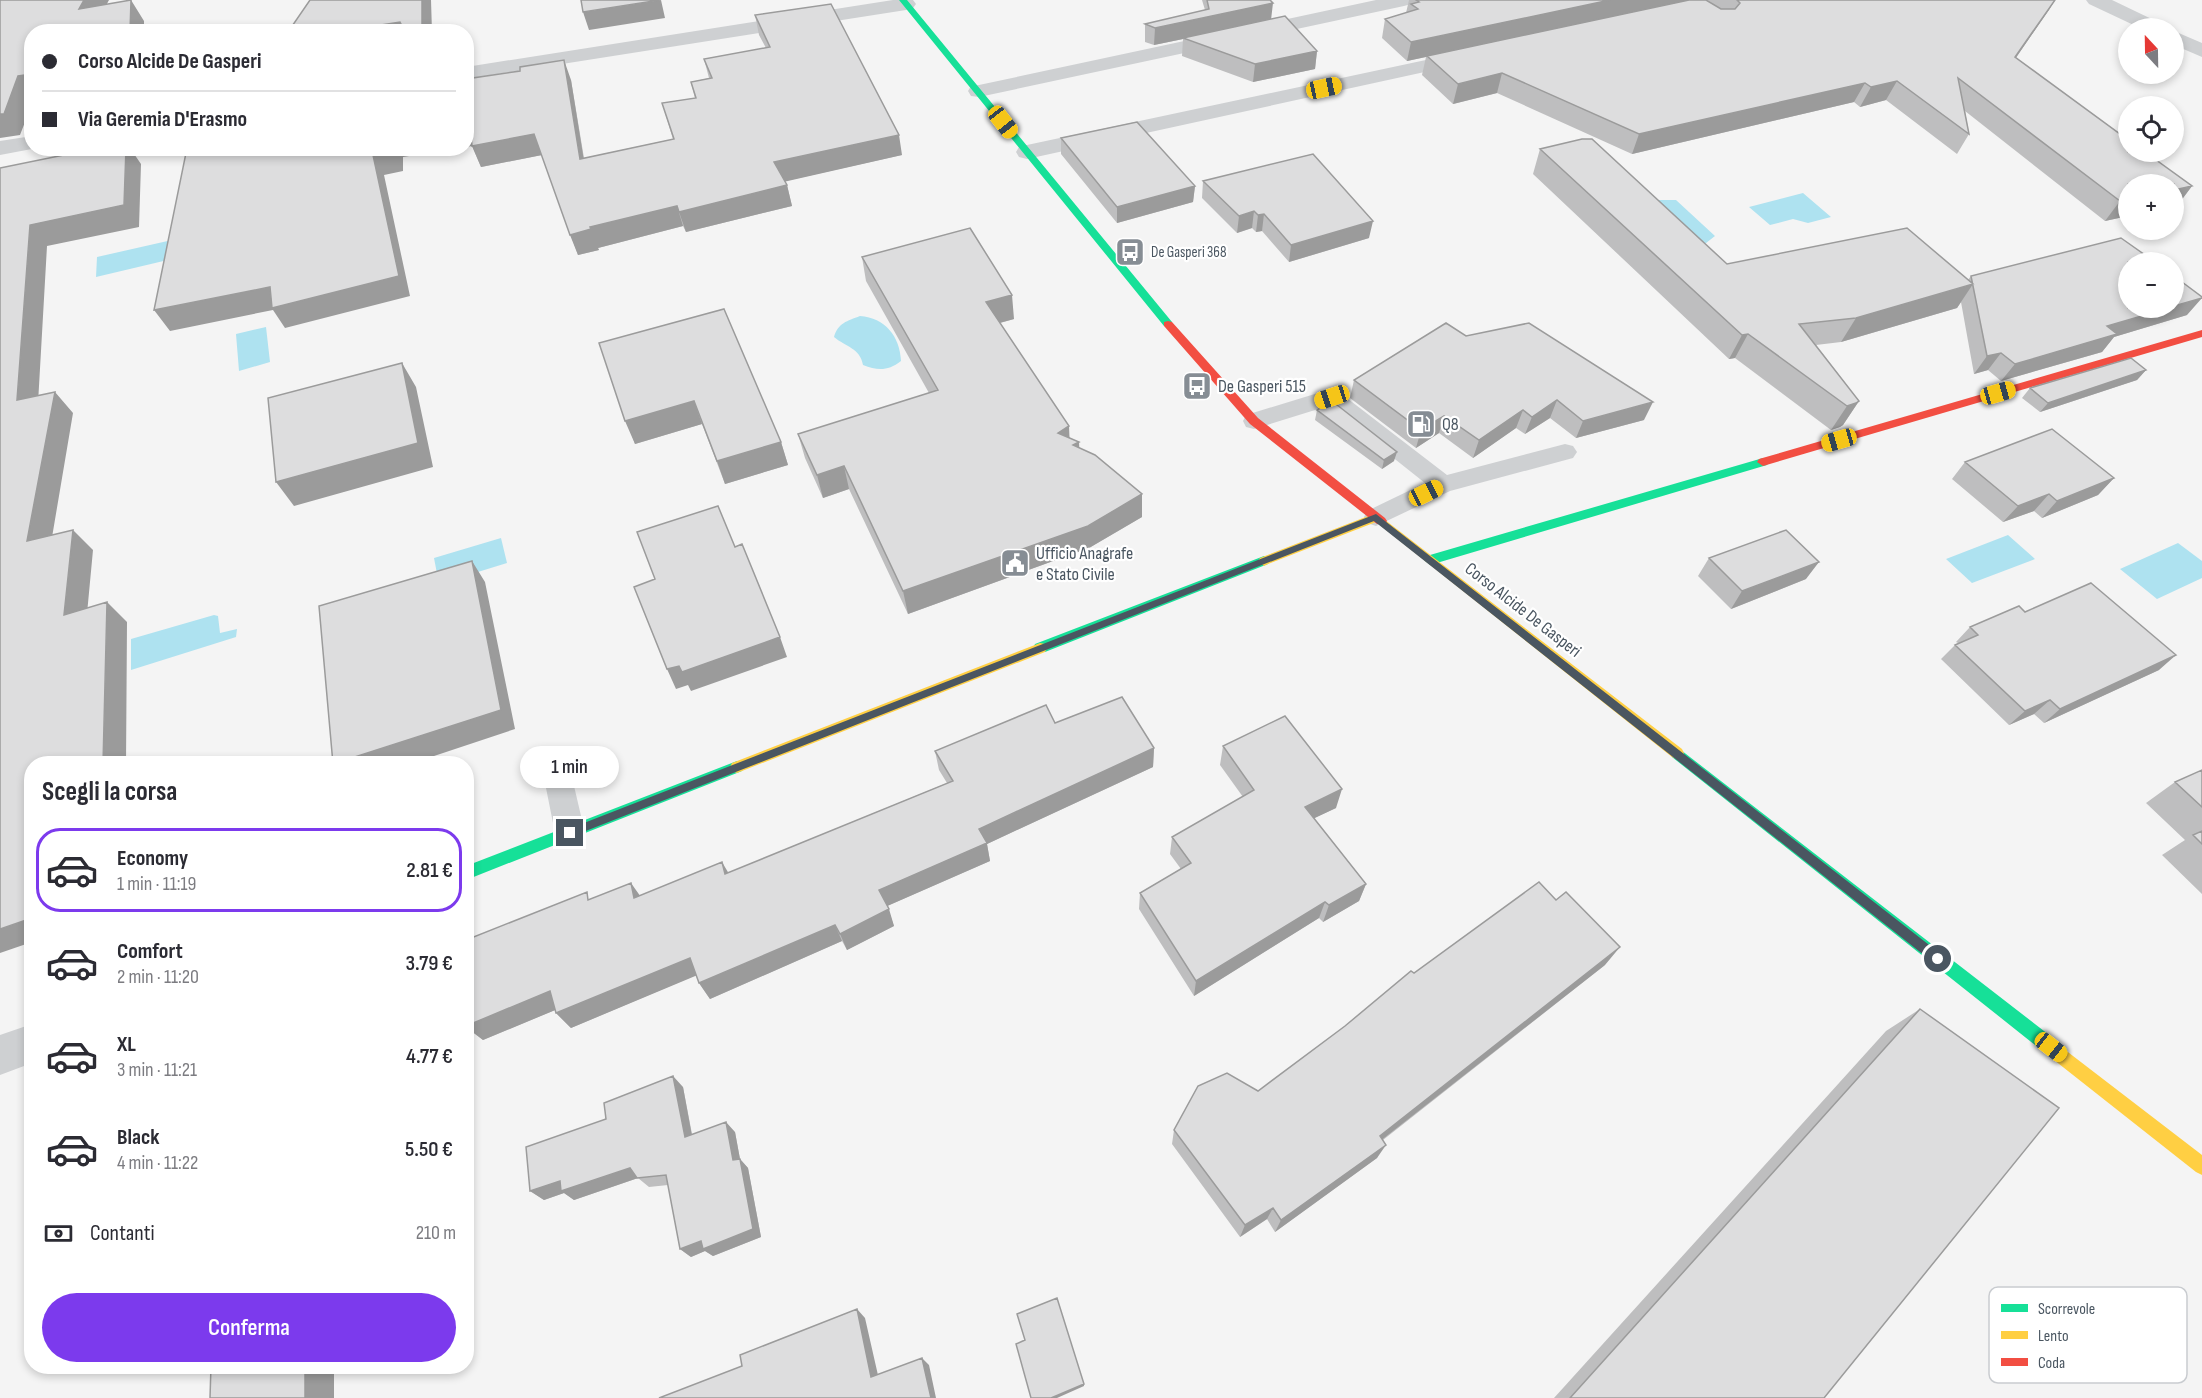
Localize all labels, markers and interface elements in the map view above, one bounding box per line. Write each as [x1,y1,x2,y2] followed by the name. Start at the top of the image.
[2118,18,2184,84] north arrow
[2118,18,2184,318] map controls
[78,48,261,75] text: Corso Alcide De Gasperi
[1305,75,1343,101] car
[2118,96,2184,162] button: locate
[985,102,1021,142] car
[78,106,247,133] text: Via Geremia D'Erasmo
[2118,174,2184,240] button: +
[1114,236,1146,268] bus stop icon: De Gasperi 368
[1151,243,1227,262] place label: De Gasperi 368
[2118,252,2184,318] button: −
[1181,370,1213,402] bus stop icon: De Gasperi 515
[1218,376,1306,397] place label: De Gasperi 515
[1978,379,2018,407] car
[1312,383,1352,411] car
[1405,408,1437,440] fuel station icon: Q8
[1442,414,1459,435] place label: Q8
[1819,426,1859,454] car
[1406,477,1446,509] car
[1036,543,1133,585] place label: Ufficio Anagrafe e Stato Civile
[999,547,1031,579] public building icon: Ufficio Anagrafe e Stato Civile
[1461,558,1585,662] street label: Corso Alcide De Gasperi
[520,746,620,788] callout: 1 min
[551,755,588,779] text: 1 min
[42,776,177,808] text: Scegli la corsa
[556,819,583,846] route end
[45,843,99,897] icon: car
[117,845,188,872] text: Economy
[406,857,453,884] text: 2.81 €
[117,872,196,896] text: 1 min · 11:19
[45,936,99,990] icon: car
[117,938,183,965] text: Comfort
[1924,945,1951,972] route start
[406,950,453,977] text: 3.79 €
[117,965,199,989] text: 2 min · 11:20
[45,1029,99,1083] icon: car
[2031,1029,2071,1065] car
[117,1031,136,1058] text: XL
[406,1043,453,1070] text: 4.77 €
[117,1058,197,1082] text: 3 min · 11:21
[45,1122,99,1176] icon: car
[117,1124,159,1151] text: Black
[405,1136,453,1163] text: 5.50 €
[117,1151,198,1175] text: 4 min · 11:22
[42,1217,75,1250] icon: cash
[90,1220,155,1247] text: Contanti
[416,1221,456,1245] text: 210 m
[1989,1287,2187,1383] legend
[42,1293,456,1362] button: Conferma
[2038,1300,2095,1319] text: Scorrevole
[2038,1327,2069,1346] text: Lento
[2038,1354,2065,1373] text: Coda

